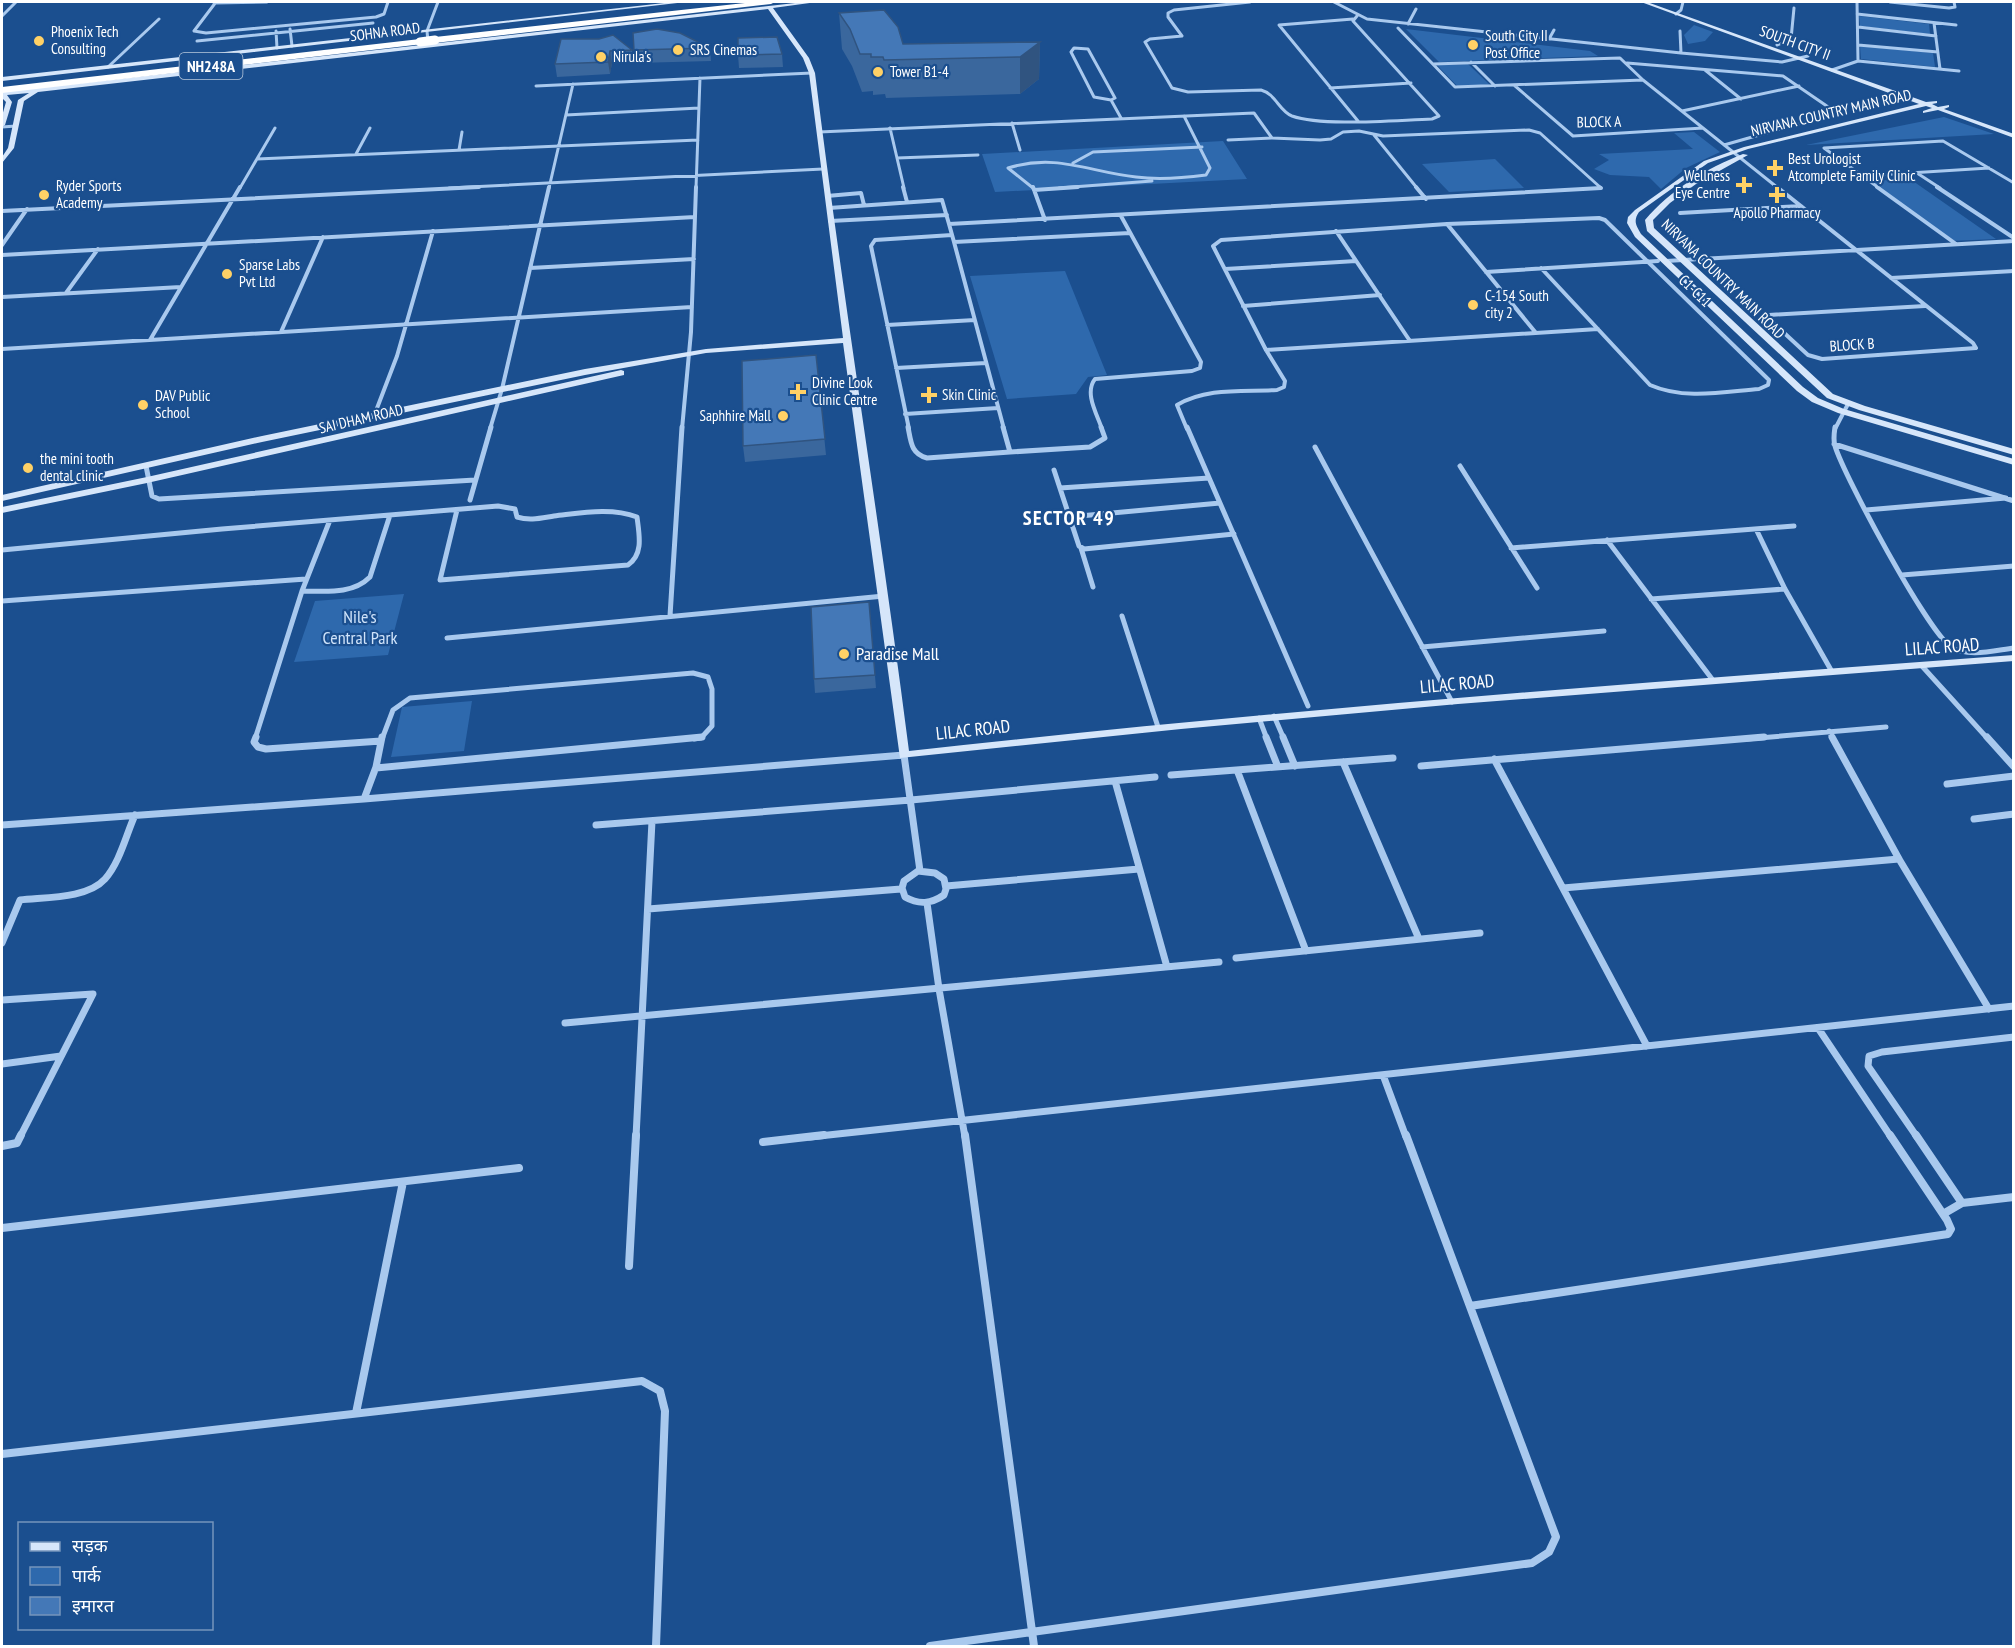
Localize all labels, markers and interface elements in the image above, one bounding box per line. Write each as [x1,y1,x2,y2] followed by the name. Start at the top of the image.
[349,18,421,45] street label: SOHNA ROAD
[1757,21,1833,64] street label: SOUTH CITY II
[51,22,119,58] place label: Phoenix Tech Consulting
[1485,26,1548,62] place label: South City II Post Office
[32,34,46,48] marker: Phoenix Tech Consulting
[1466,38,1480,52] marker: South City II Post Office
[690,40,757,59] place label: SRS Cinemas
[671,43,685,57] marker: SRS Cinemas
[613,47,651,66] place label: Nirula's
[594,50,608,64] marker: Nirula's
[180,53,242,79] road number: NH248A
[890,62,949,81] place label: Tower B1-4
[871,65,885,79] marker: Tower B1-4
[1749,85,1913,140] street label: NIRVANA COUNTRY MAIN ROAD
[1577,112,1622,131] street label: BLOCK A
[1788,149,1916,185] place label: Best Urologist Atcomplete Family Clinic
[1766,159,1784,177] marker: Best Urologist Atcomplete Family Clinic
[1675,166,1730,202] place label: Wellness Eye Centre
[56,176,122,212] place label: Ryder Sports Academy
[1735,176,1753,194] marker: Wellness Eye Centre
[37,188,51,202] marker: Ryder Sports Academy
[1770,188,1784,202] marker: Apollo Pharmacy
[1734,203,1821,222] place label: Apollo Pharmacy
[1658,215,1789,343] street label: NIRVANA COUNTRY MAIN ROAD
[239,255,300,291] place label: Sparse Labs Pvt Ltd
[220,267,234,281] marker: Sparse Labs Pvt Ltd
[1675,270,1716,311] street label: C1-C11
[1485,286,1549,322] place label: C-154 South city 2
[1466,298,1480,312] marker: C-154 South city 2
[1829,333,1875,356] street label: BLOCK B
[812,373,877,409] place label: Divine Look Clinic Centre
[789,383,807,401] marker: Divine Look Clinic Centre
[942,385,997,404] place label: Skin Clinic
[155,386,211,422] place label: DAV Public School
[920,386,938,404] marker: Skin Clinic
[136,398,150,412] marker: DAV Public School
[317,400,405,437] street label: SAI DHAM ROAD
[700,406,771,425] place label: Saphhire Mall
[776,409,790,423] marker: Saphhire Mall
[40,449,114,485] place label: the mini tooth dental clinic
[21,461,35,475] marker: the mini tooth dental clinic
[1023,505,1115,531] district label: SECTOR 49
[323,605,397,649] park label: Nile's Central Park
[1904,632,1980,661] street label: LILAC ROAD
[856,642,940,665] place label: Paradise Mall
[837,647,851,661] marker: Paradise Mall
[1419,669,1495,698] street label: LILAC ROAD
[935,714,1011,745] street label: LILAC ROAD
[18,1522,213,1630] legend
[72,1534,109,1557] text: सड़क
[72,1564,102,1587] text: पार्क
[72,1594,115,1617] text: इमारत

